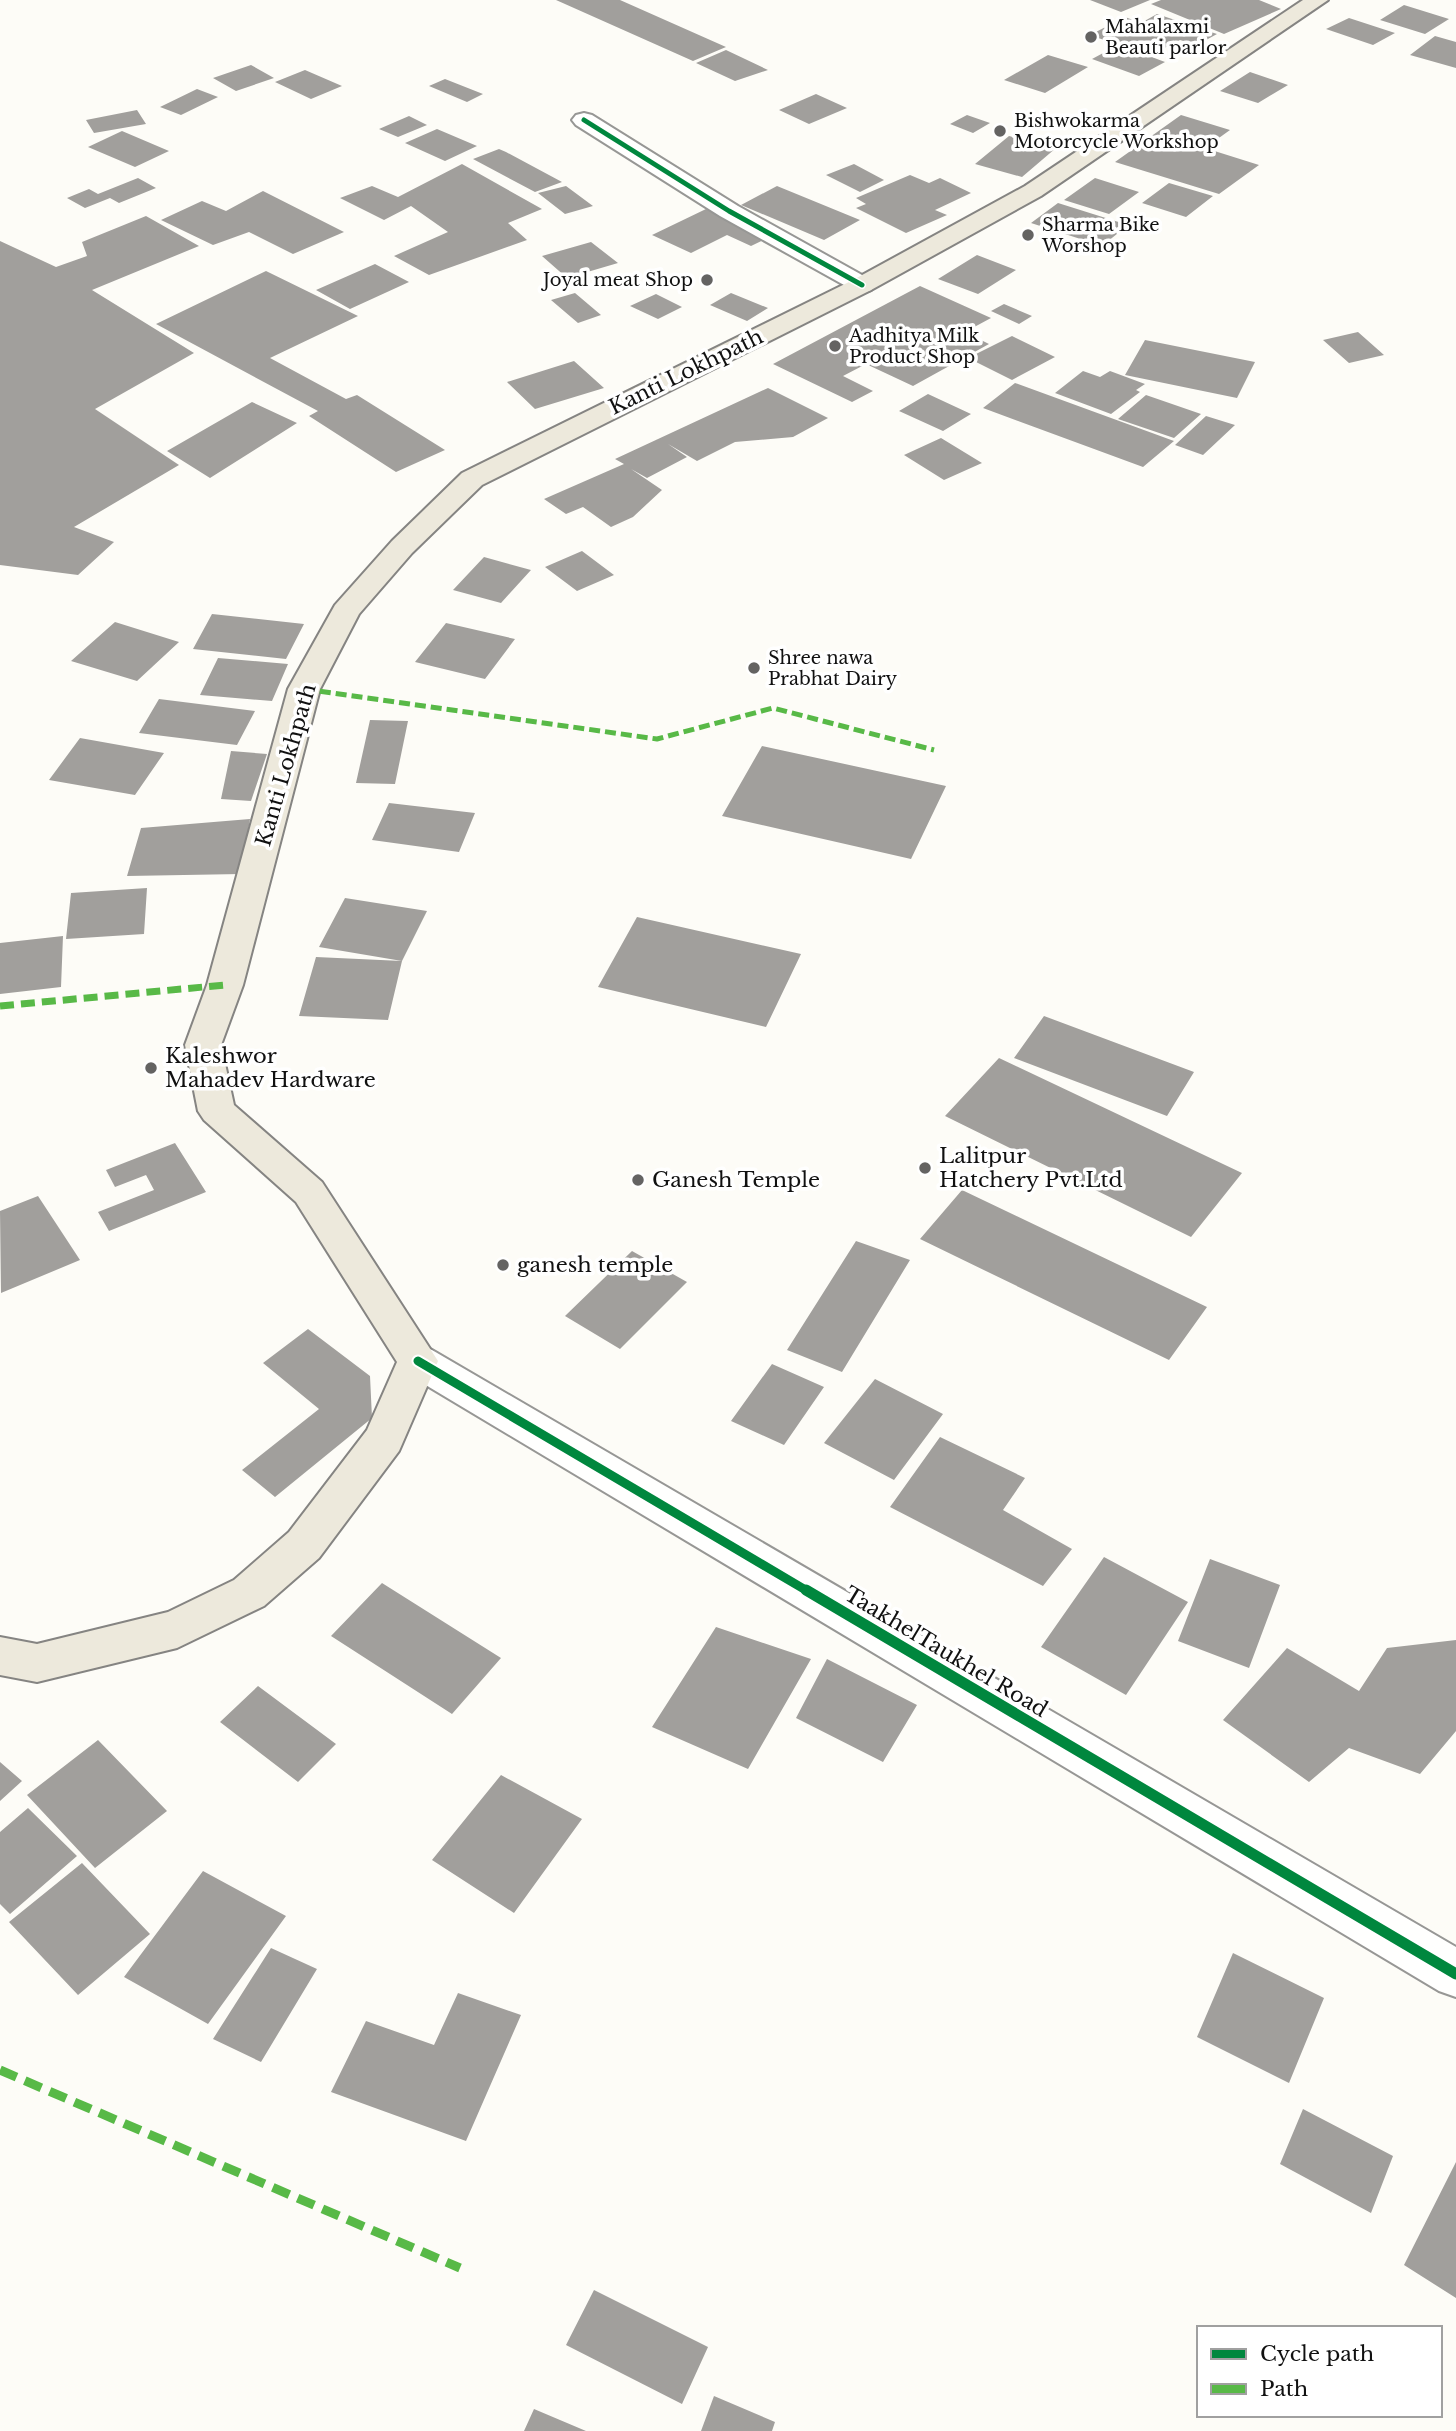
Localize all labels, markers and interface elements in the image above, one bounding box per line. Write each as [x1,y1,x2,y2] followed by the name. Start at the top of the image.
[1105,16,1227,59] place label: Mahalaxmi Beauti parlor
[1083,29,1099,45] marker: Mahalaxmi Beauti parlor
[1014,110,1219,153] place label: Bishwokarma Motorcycle Workshop
[992,123,1008,139] marker: Bishwokarma Motorcycle Workshop
[1041,214,1160,257] place label: Sharma Bike Worshop
[1020,227,1036,243] marker: Sharma Bike Worshop
[541,269,693,291] place label: Joyal meat Shop
[699,272,715,288] marker: Joyal meat Shop
[605,323,767,421] street label: Kanti Lokhpath
[848,325,979,368] place label: Aadhitya Milk Product Shop
[827,338,843,354] marker: Aadhitya Milk Product Shop
[768,647,898,690] place label: Shree nawa Prabhat Dairy
[746,660,762,676] marker: Shree nawa Prabhat Dairy
[250,681,322,849] street label: Kanti Lokhpath
[165,1043,376,1093] place label: Kaleshwor Mahadev Hardware
[143,1060,159,1076] marker: Kaleshwor Mahadev Hardware
[939,1143,1123,1193] place label: Lalitpur Hatchery Pvt.Ltd
[917,1160,933,1176] marker: Lalitpur Hatchery Pvt.Ltd
[652,1167,820,1193] place label: Ganesh Temple
[630,1172,646,1188] marker: Ganesh Temple
[517,1252,673,1278] place label: ganesh temple
[495,1257,511,1273] marker: ganesh temple
[840,1581,1052,1723] street label: TaakhelTaukhel Road
[1197,2326,1442,2417] legend
[1260,2341,1374,2367] text: Cycle path
[1260,2376,1308,2402] text: Path

